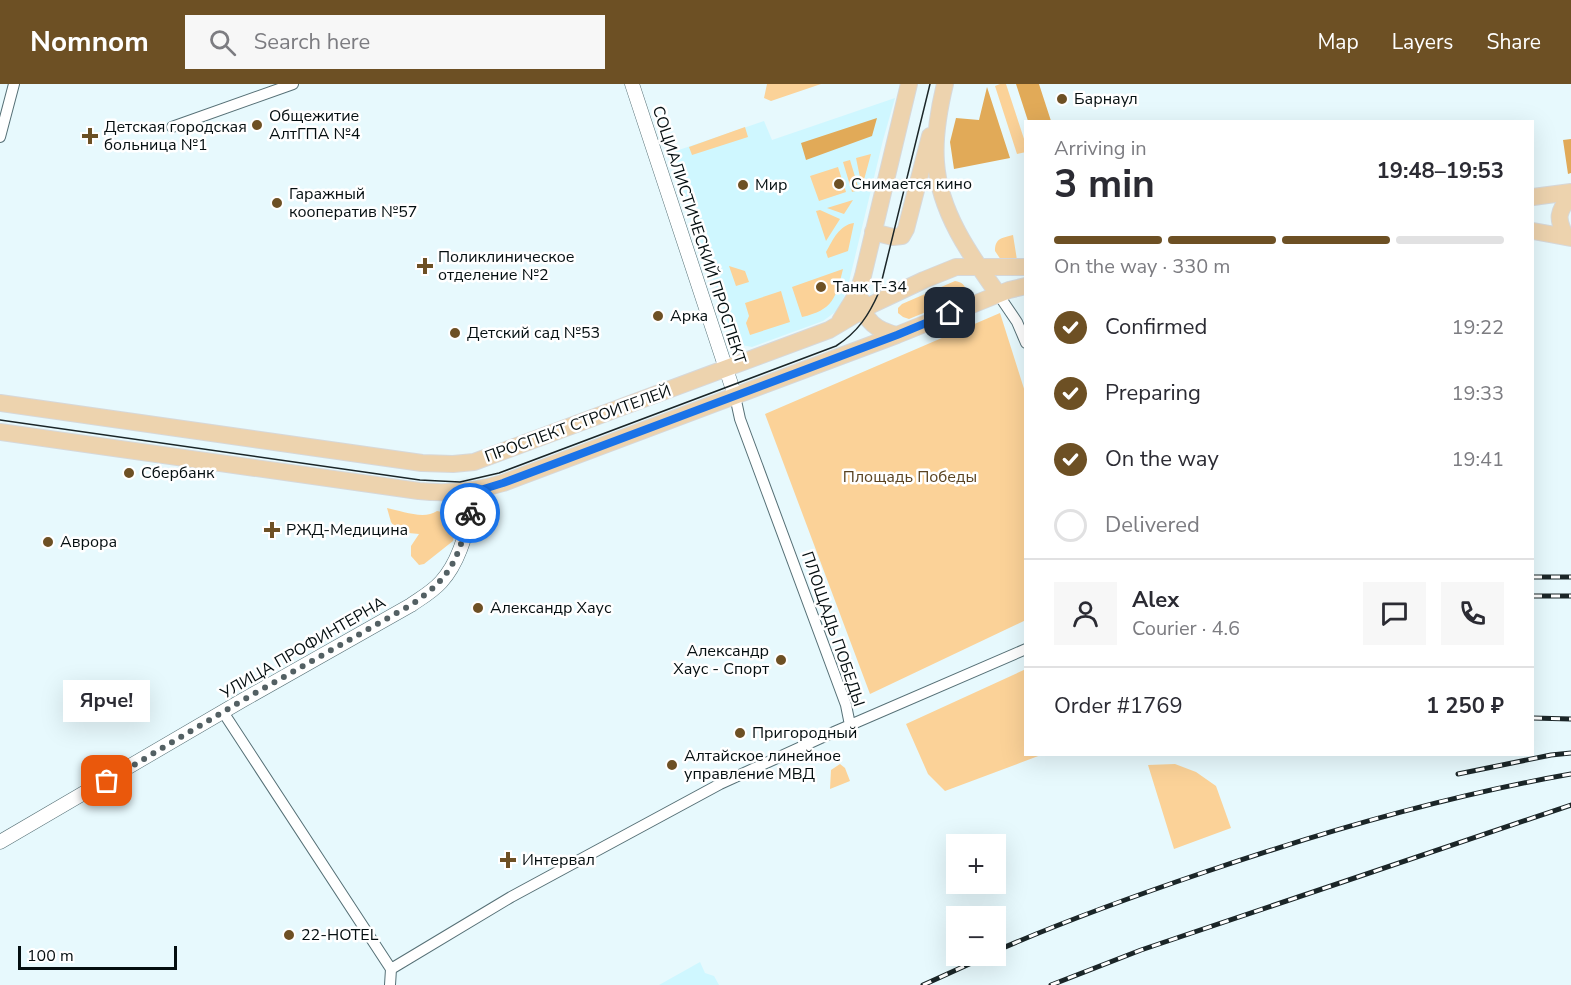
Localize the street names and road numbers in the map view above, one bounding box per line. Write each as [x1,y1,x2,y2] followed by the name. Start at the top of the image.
[647,103,751,367] street label: СОЦИАЛИСТИЧЕСКИЙ ПРОСПЕКТ
[482,380,674,468] street label: ПРОСПЕКТ СТРОИТЕЛЕЙ
[796,548,870,710] street label: ПЛОЩАДЬ ПОБЕДЫ
[216,592,390,705] street label: УЛИЦА ПРОФИНТЕРНА

